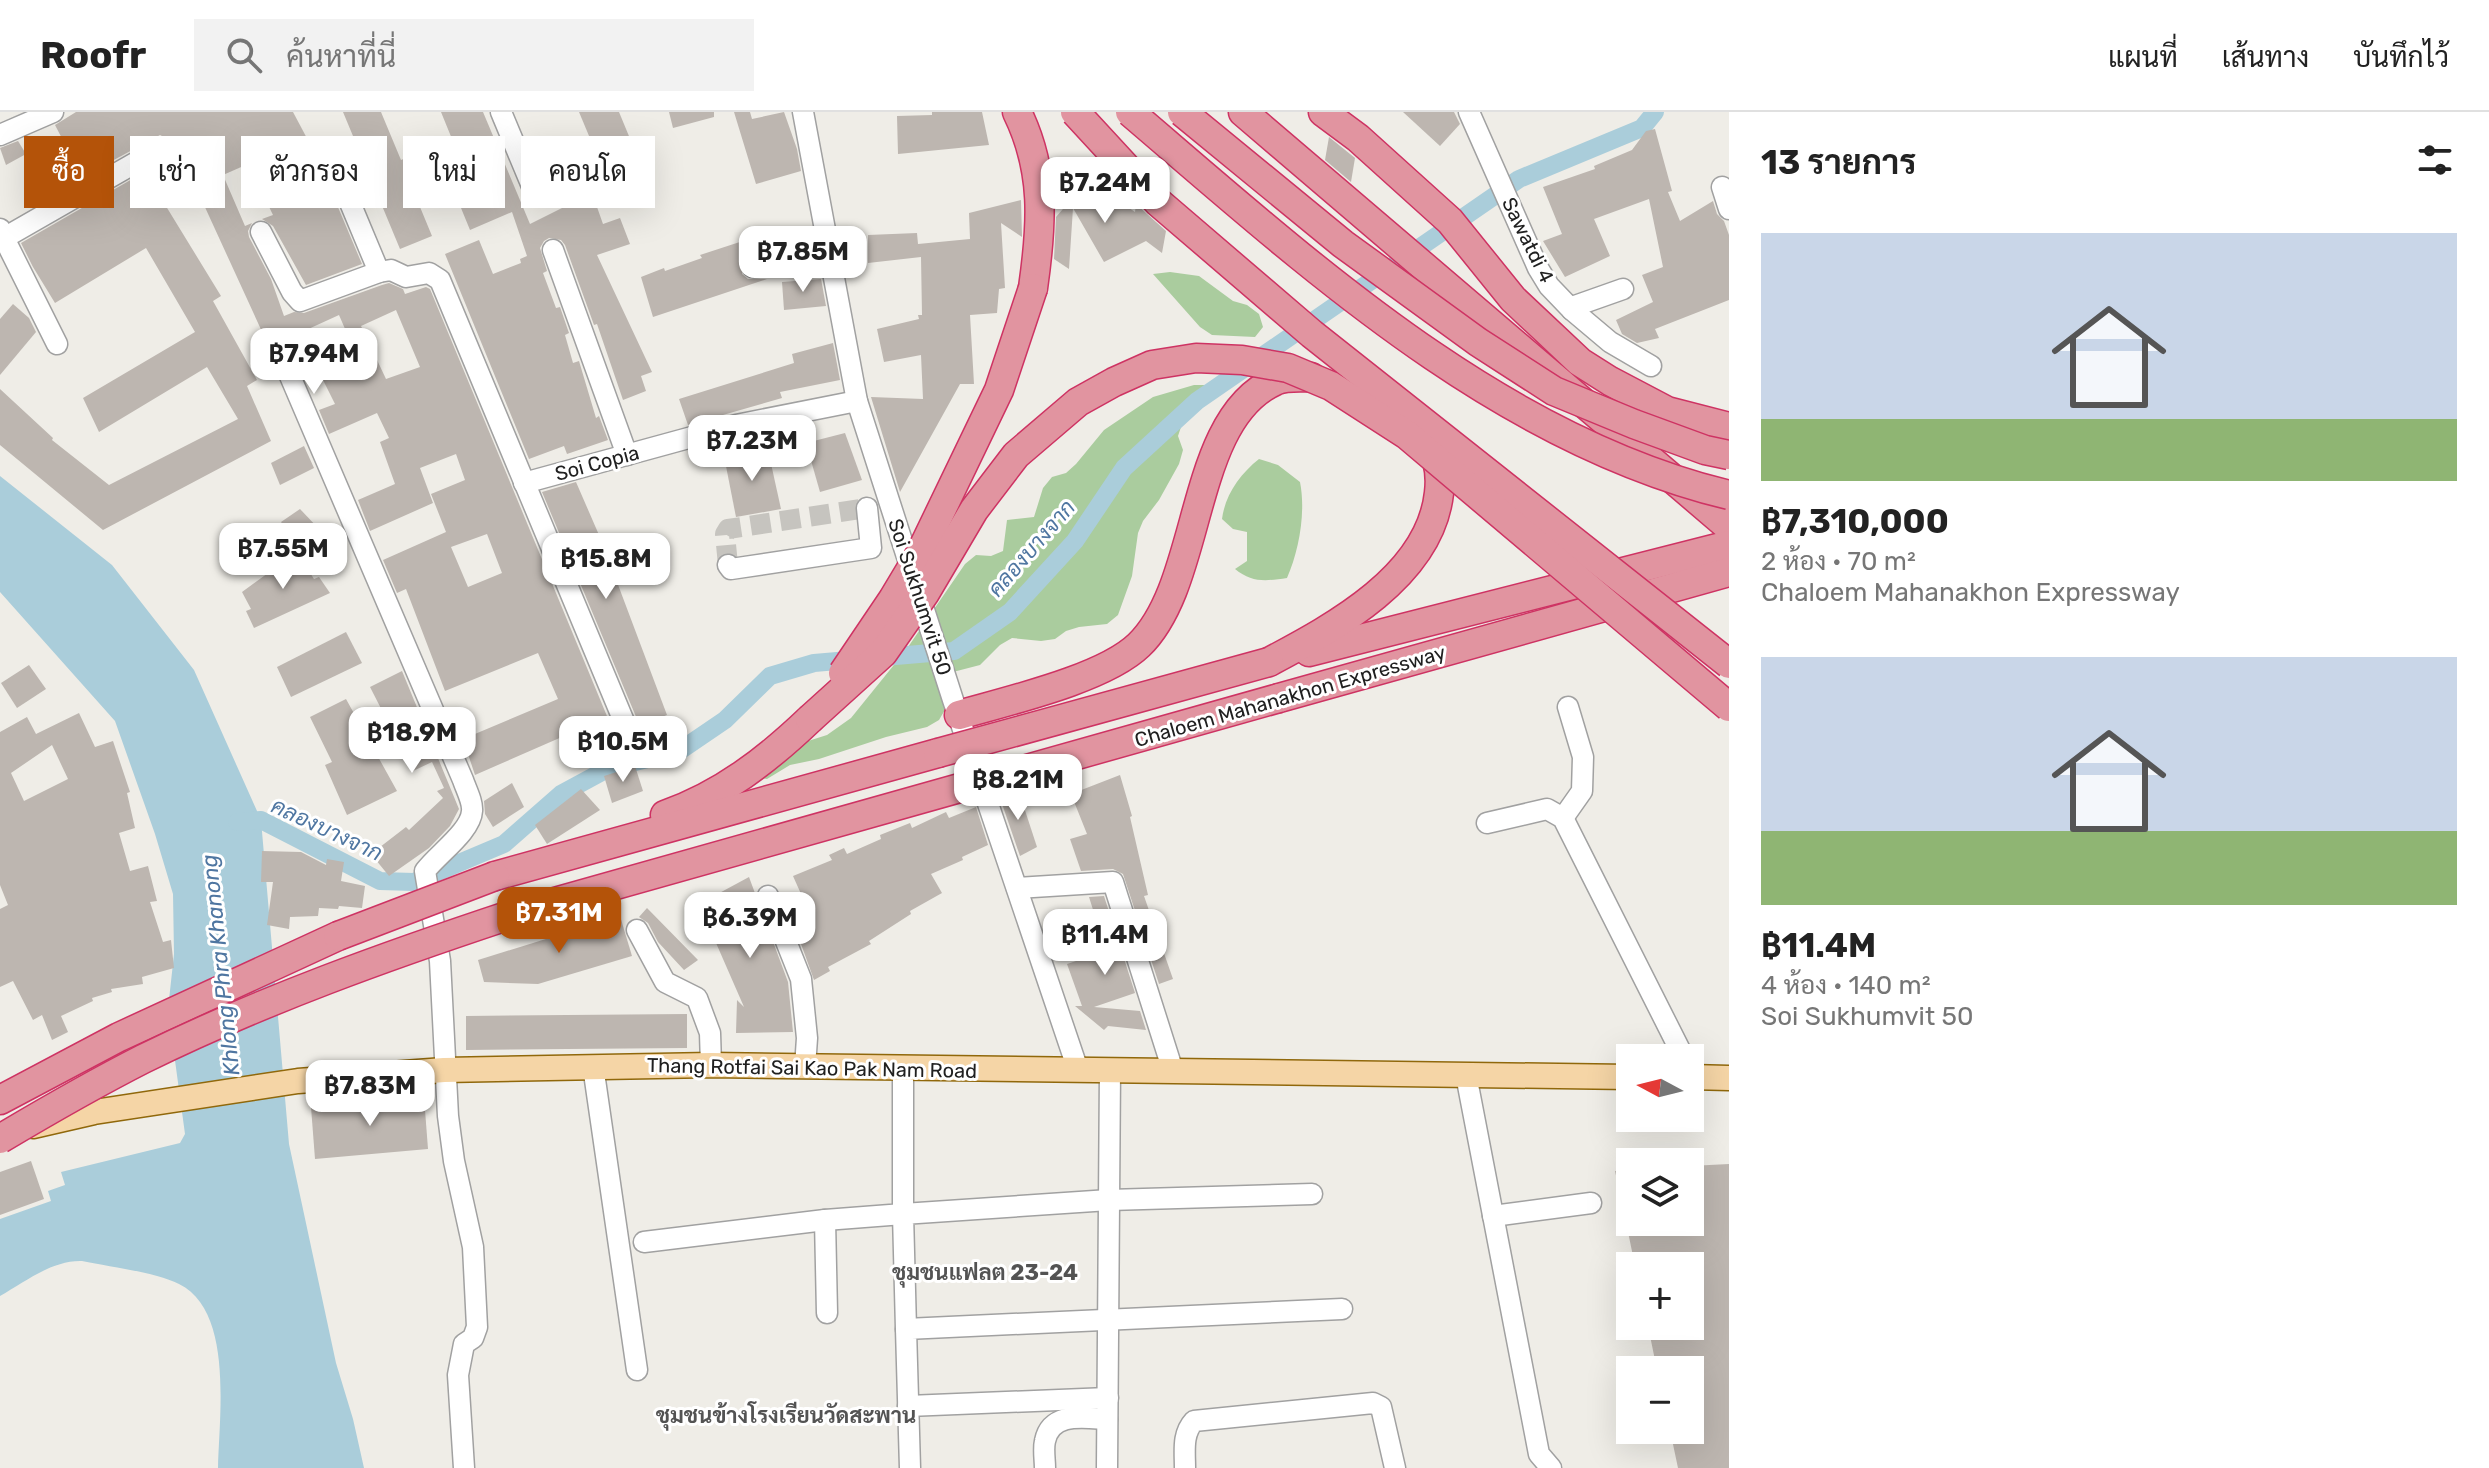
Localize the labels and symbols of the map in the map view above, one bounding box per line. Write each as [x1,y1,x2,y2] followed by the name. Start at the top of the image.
[1040,157,1170,225] pin: ฿7.24M
[1497,193,1559,287] street label: Sawatdi 4
[738,226,868,294] pin: ฿7.85M
[249,328,379,396] pin: ฿7.94M
[687,415,817,483] pin: ฿7.23M
[552,440,642,486] street label: Soi Copia
[982,494,1081,602] water label: คลองบางจาก
[883,516,957,678] street label: Soi Sukhumvit 50
[218,523,348,591] pin: ฿7.55M
[541,533,671,601] pin: ฿15.8M
[1132,640,1448,752] street label: Chaloem Mahanakhon Expressway
[347,707,477,775] pin: ฿18.9M
[558,716,688,784] pin: ฿10.5M
[953,754,1083,822] pin: ฿8.21M
[267,792,387,867] water label: คลองบางจาก
[195,853,246,1077] water label: Khlong Phra Khanong
[494,887,624,955] pin: ฿7.31M
[685,892,815,960] pin: ฿6.39M
[1040,909,1170,977] pin: ฿11.4M
[1616,1044,1704,1132] north arrow
[647,1053,977,1083] street label: Thang Rotfai Sai Kao Pak Nam Road
[305,1060,435,1128] pin: ฿7.83M
[892,1259,1078,1288] district label: ชุมชนแฟลต 23-24
[656,1401,916,1431] district label: ชุมชนข้างโรงเรียนวัดสะพาน

